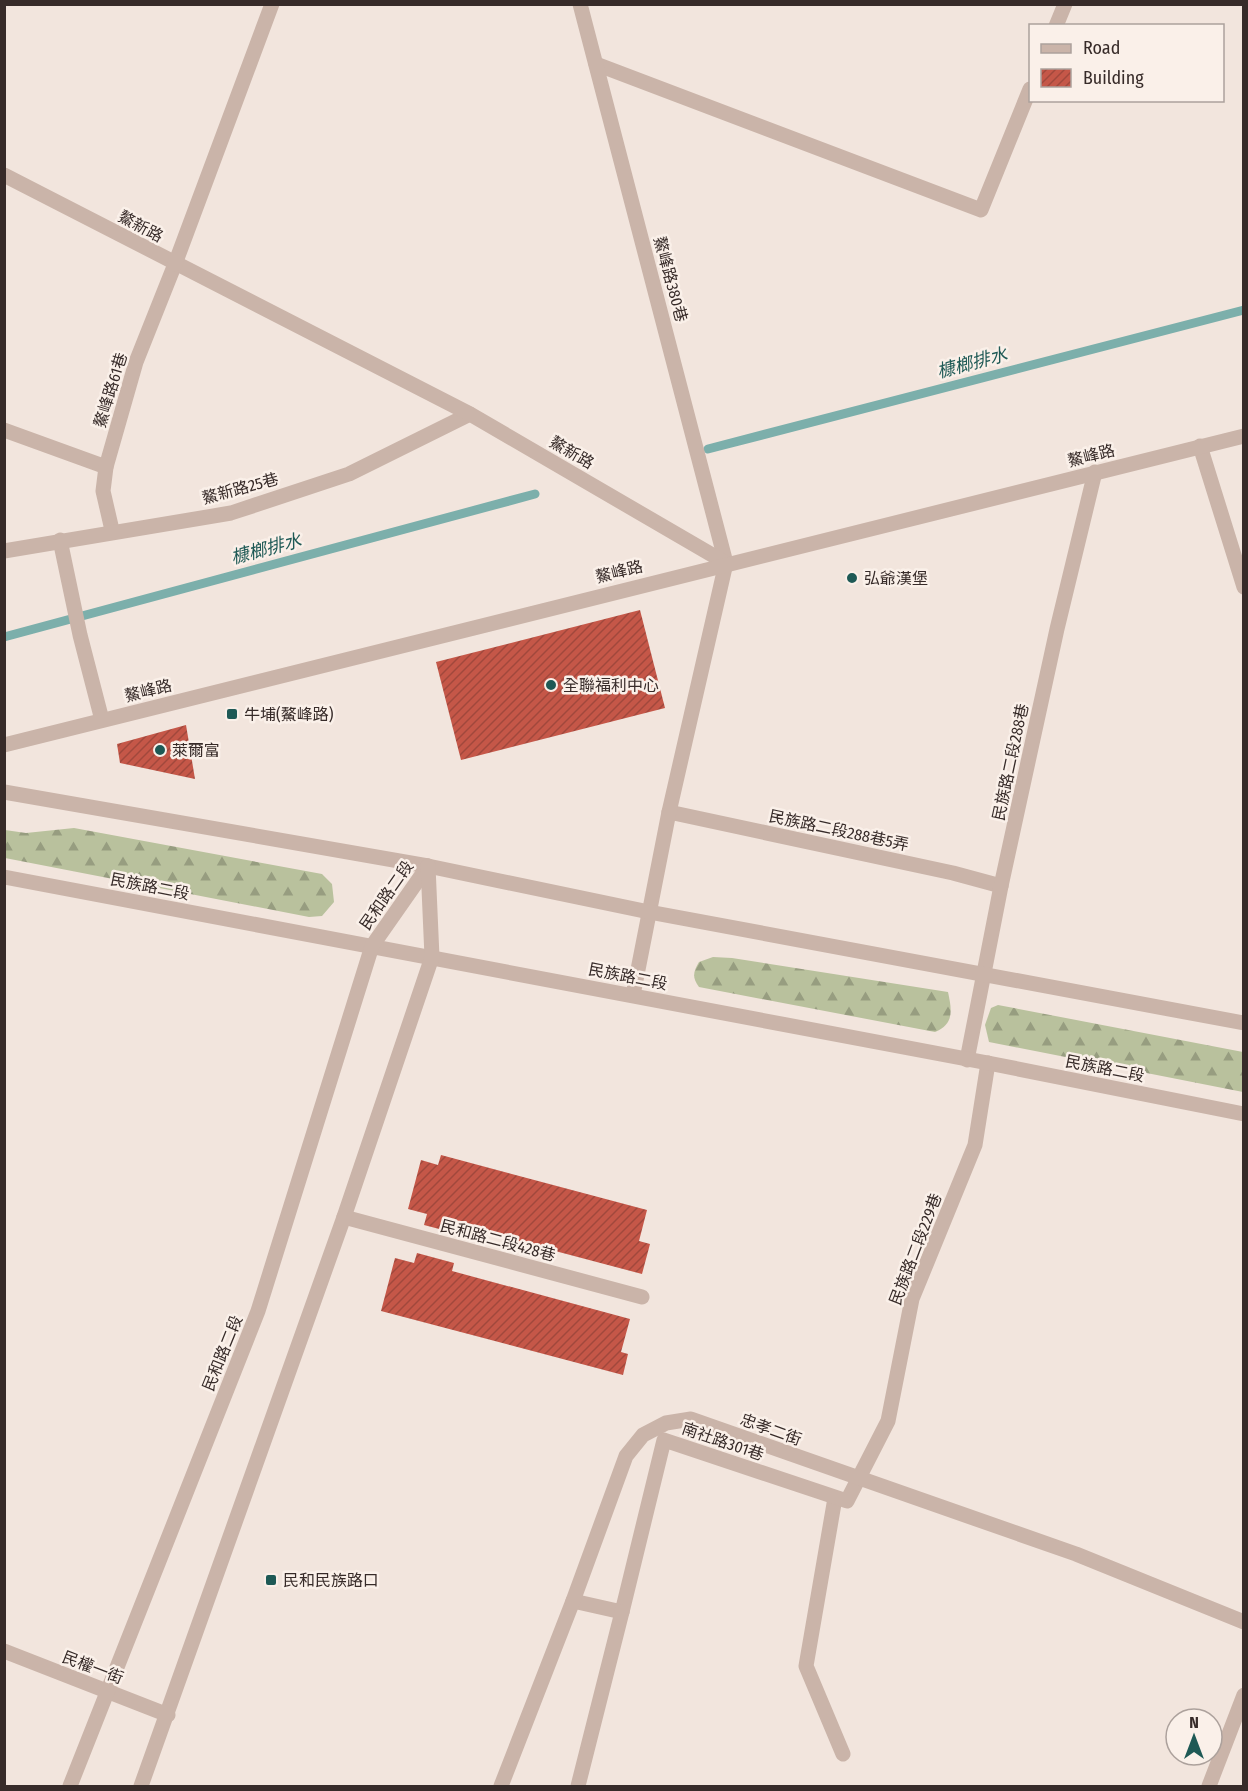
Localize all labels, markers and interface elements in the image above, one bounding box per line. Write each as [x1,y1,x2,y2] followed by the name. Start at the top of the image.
[1029,24,1224,102] legend
[1083,37,1120,59] text: Road
[1083,67,1144,89] text: Building
[115,207,166,246] street label: 鰲新路
[650,234,691,324] street label: 鰲峰路380巷
[934,343,1011,383] water label: 槺榔排水
[90,350,131,430] street label: 鰲峰路61巷
[546,432,597,473] street label: 鰲新路
[1066,440,1117,471] street label: 鰲峰路
[200,469,280,508] street label: 鰲新路25巷
[228,529,305,569] water label: 槺榔排水
[594,556,645,587] street label: 鰲峰路
[864,569,928,588] place label: 弘爺漢堡
[845,571,859,585] marker: 弘爺漢堡
[123,675,174,706] street label: 鰲峰路
[563,676,659,695] place label: 全聯福利中心
[544,678,558,692] marker: 全聯福利中心
[989,702,1032,822] street label: 民族路二段288巷
[244,705,334,724] place label: 牛埔(鰲峰路)
[225,707,239,721] marker: 牛埔(鰲峰路)
[172,741,220,760] place label: 萊爾富
[153,743,167,757] marker: 萊爾富
[767,806,911,855] street label: 民族路二段288巷5弄
[356,857,417,934] street label: 民和路二段
[109,870,191,903] street label: 民族路二段
[587,960,669,993] street label: 民族路二段
[1064,1052,1146,1085] street label: 民族路二段
[885,1191,945,1308] street label: 民族路二段229巷
[438,1216,558,1265] street label: 民和路二段428巷
[199,1313,246,1394] street label: 民和路二段
[738,1410,804,1449] street label: 忠孝二街
[679,1419,766,1464] street label: 南社路301巷
[283,1571,379,1590] place label: 民和民族路口
[264,1573,278,1587] marker: 民和民族路口
[60,1647,126,1688] street label: 民權一街
[1164,1707,1224,1767] north arrow
[1189,1713,1199,1732] text: N

